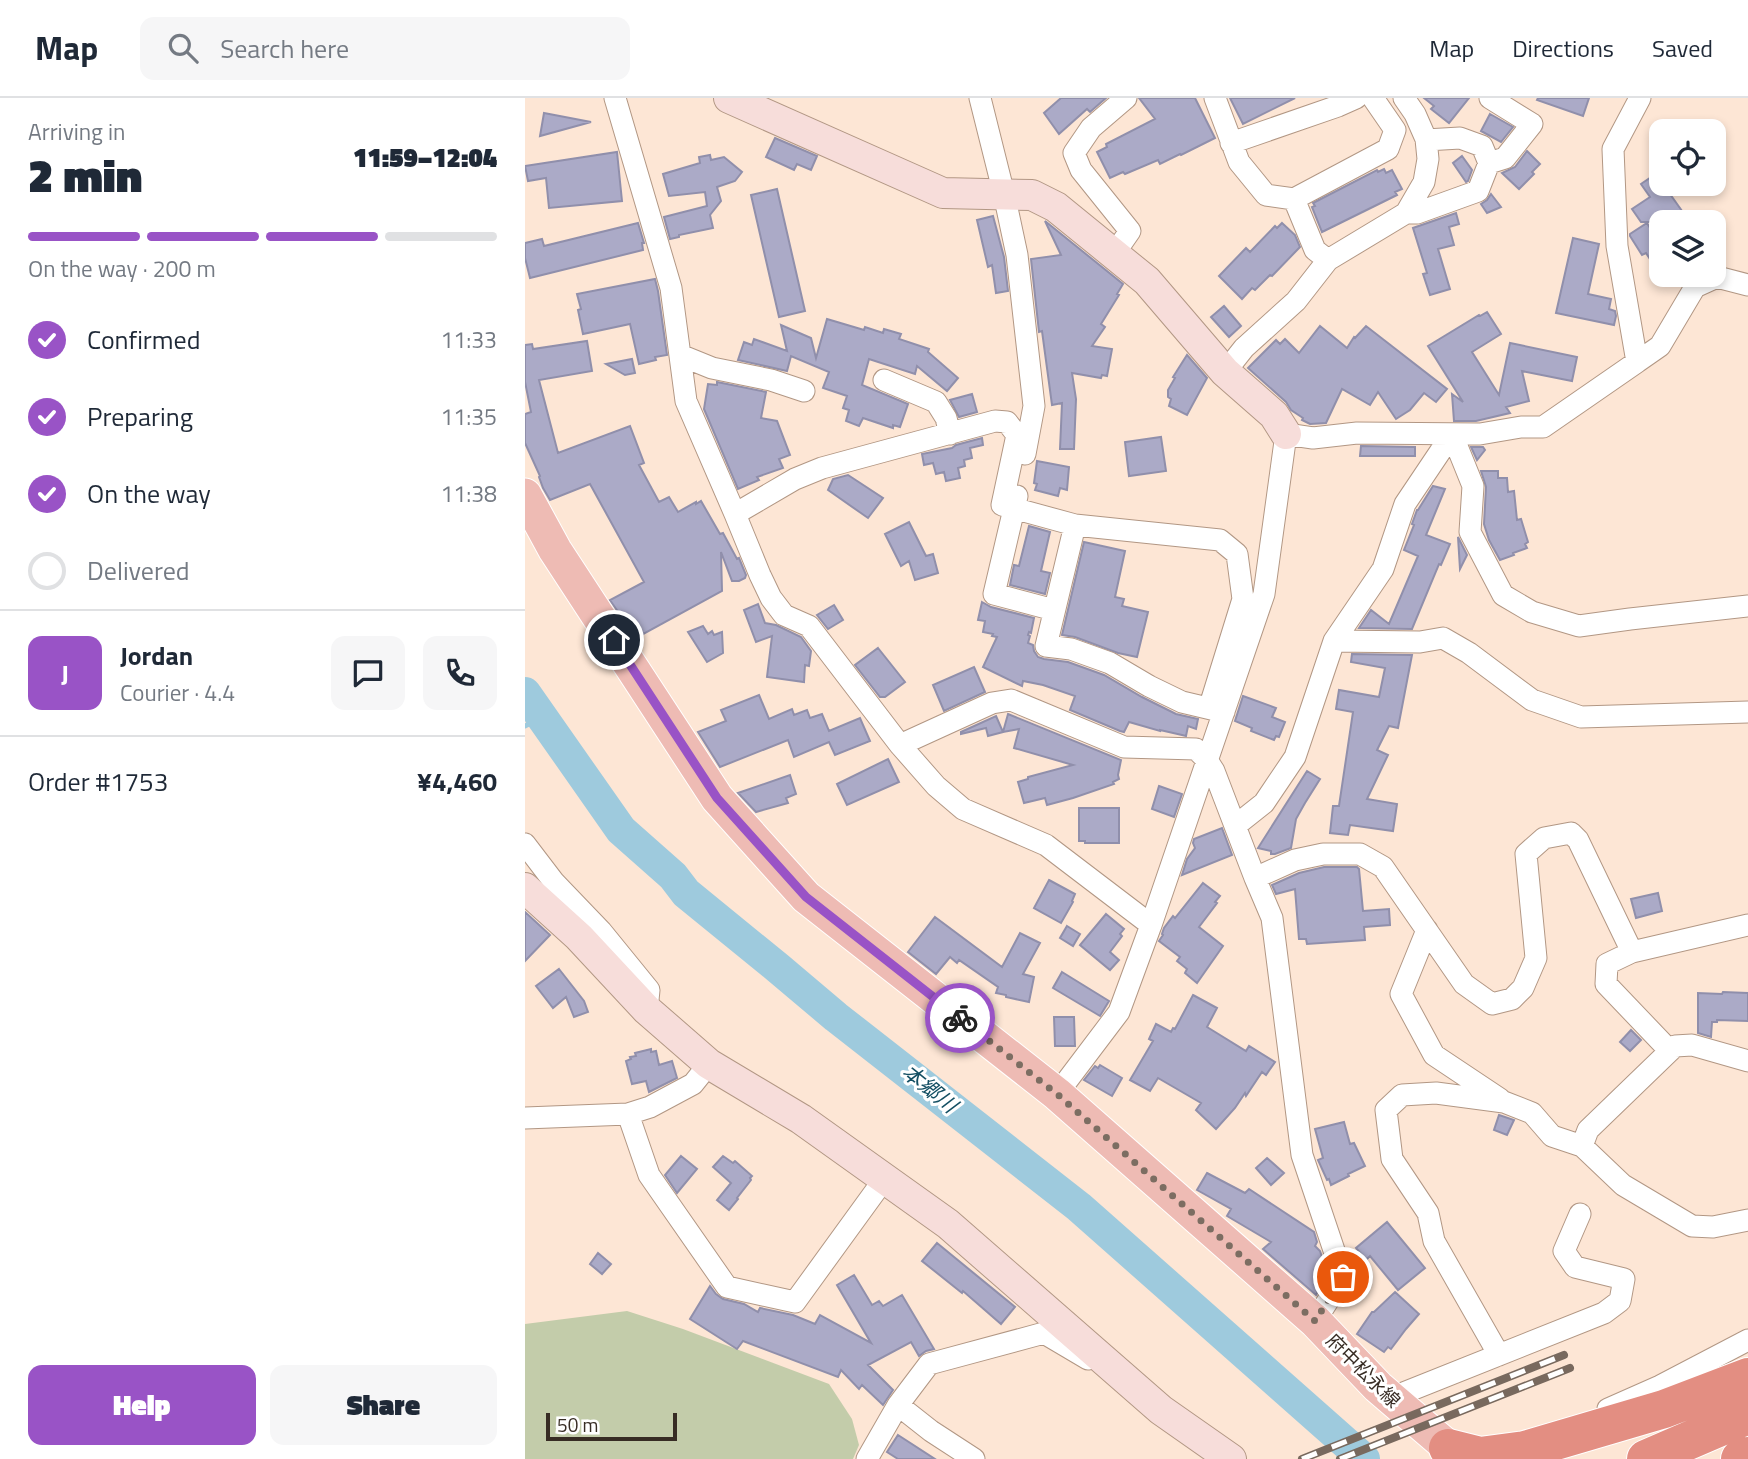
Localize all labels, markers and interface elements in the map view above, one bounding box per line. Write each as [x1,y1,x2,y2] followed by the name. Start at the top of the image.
[140,17,630,80] search box
[35,23,98,73] text: Map
[164,29,202,67] icon: search
[220,29,349,68] text: Search here
[1429,30,1474,66] text: Map
[1512,30,1614,66] text: Directions
[1652,30,1713,66] text: Saved
[28,114,125,149] text: Arriving in
[1649,119,1726,287] map controls
[1649,119,1726,196] button: locate
[353,138,497,177] text: 11:59–12:04
[28,140,142,210] text: 2 min
[1649,210,1726,287] button: layers
[28,251,216,286] text: On the way · 200 m
[87,320,201,359] text: Confirmed
[28,321,66,359] icon: check
[440,322,497,357] text: 11:33
[87,397,193,436] text: Preparing
[28,398,66,436] icon: check
[440,399,497,434] text: 11:35
[87,474,211,513] text: On the way
[28,475,66,513] icon: check
[440,476,497,511] text: 11:38
[87,551,190,590] text: Delivered
[584,610,644,670] pin
[595,621,633,659] icon: home
[120,636,193,675] text: Jordan
[331,636,405,710] button: chat
[423,636,497,710] button: phone
[61,654,69,693] text: J
[120,675,235,710] text: Courier · 4.4
[28,762,168,801] text: Order #1753
[417,762,497,801] text: ¥4,460
[925,983,995,1053] courier
[941,999,979,1037] icon: bike
[895,1056,966,1122] water label: 本郷川
[1313,1247,1373,1307] pin
[1324,1258,1362,1296] icon: bag
[1320,1326,1408,1414] street label: 府中松永線
[28,1365,256,1445] button: Help
[270,1365,497,1445] button: Share
[546,1410,677,1442] scale bar
[557,1410,598,1439] text: 50 m

